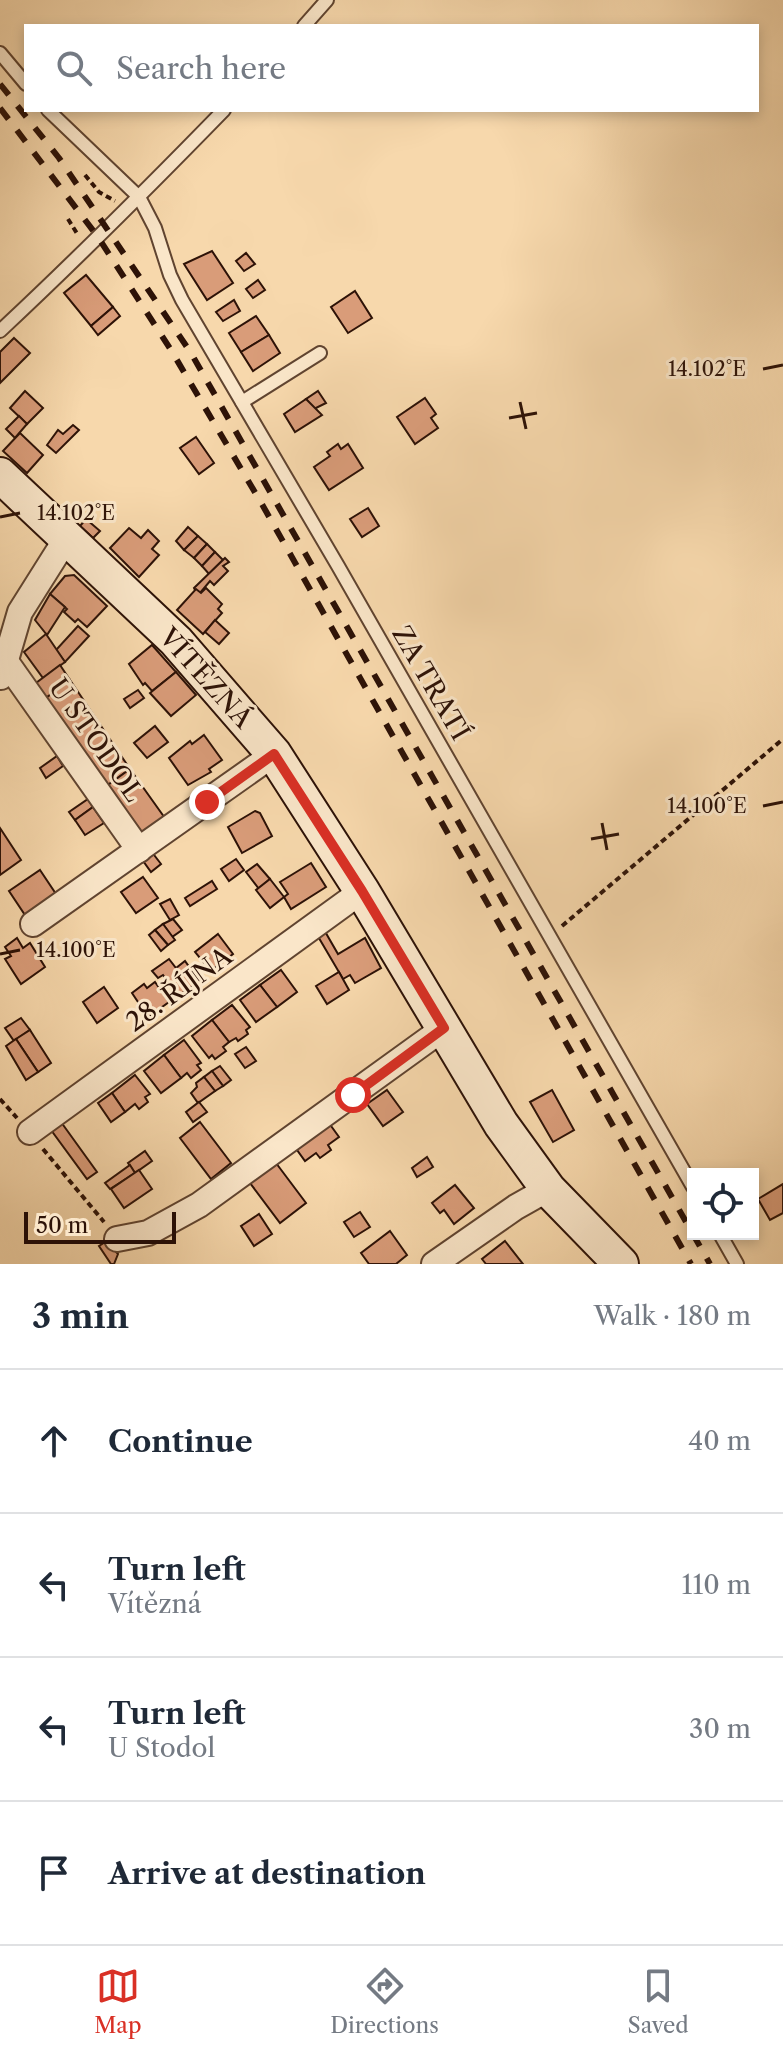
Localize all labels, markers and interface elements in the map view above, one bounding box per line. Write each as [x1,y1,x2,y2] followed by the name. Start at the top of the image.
[24,24,759,112] search box
[52,46,96,90] icon: search
[116,50,286,87] text: Search here
[668,357,746,381] text: 14.102°E
[37,501,115,525] text: 14.102°E
[152,620,261,735] street label: VÍTĚZNÁ
[385,620,477,746] street label: ZA TRATÍ
[42,672,150,808] street label: U STODOL
[189,784,225,820] route end
[667,794,747,818] text: 14.100°E
[36,938,116,962] text: 14.100°E
[119,939,239,1038] street label: 28. ŘÍJNA
[335,1077,371,1113] route start
[687,1168,759,1240] map controls
[687,1168,759,1240] button: locate
[24,1208,176,1244] scale bar
[36,1212,88,1239] text: 50 m
[32,1295,129,1337] text: 3 min
[594,1300,751,1332] text: Walk · 180 m
[32,1419,76,1463] icon: ahead
[108,1423,253,1460] text: Continue
[688,1425,751,1457] text: 40 m
[108,1551,245,1588] text: Turn left
[32,1563,76,1607] icon: left
[682,1569,751,1601] text: 110 m
[108,1588,202,1620] text: Vítězná
[108,1695,245,1732] text: Turn left
[32,1707,76,1751] icon: left
[689,1713,751,1745] text: 30 m
[108,1732,215,1764] text: U Stodol
[32,1851,76,1895] icon: arrive
[108,1855,426,1892] text: Arrive at destination
[94,1964,142,2039] tab: Map
[330,1964,439,2039] tab: Directions
[628,1964,689,2039] tab: Saved

